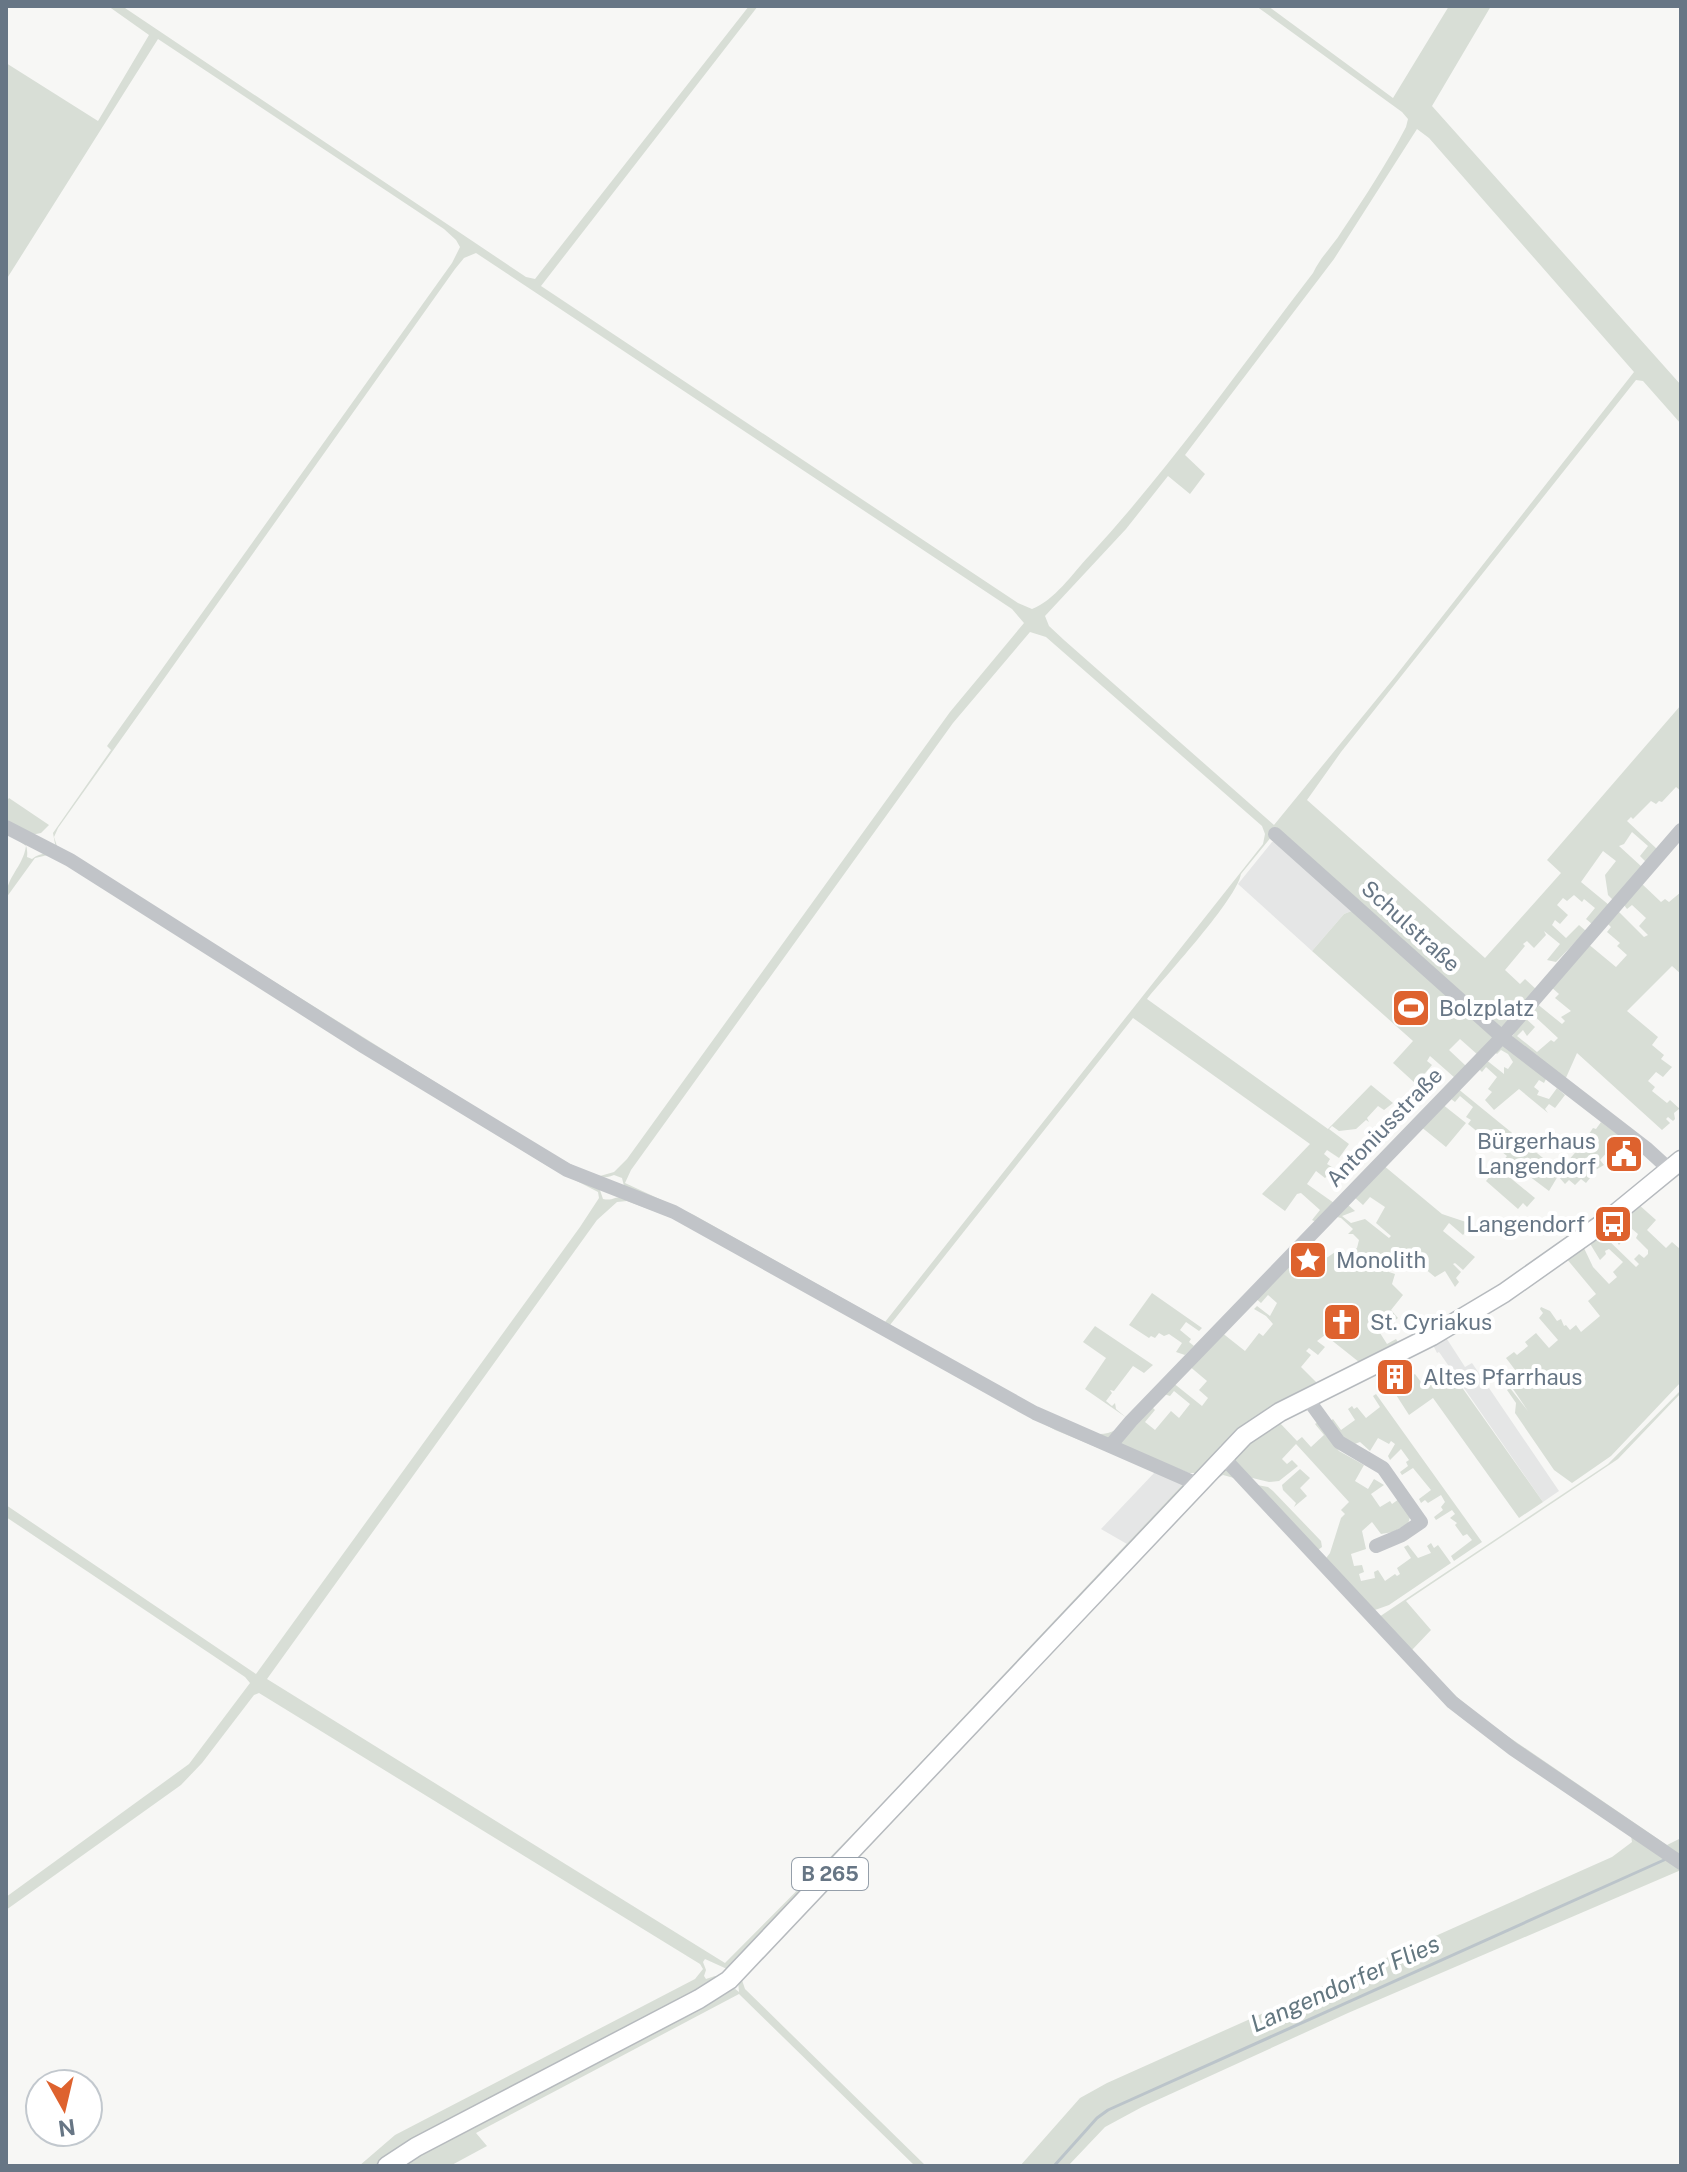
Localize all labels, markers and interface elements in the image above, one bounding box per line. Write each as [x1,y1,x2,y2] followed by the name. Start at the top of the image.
[1356,875,1466,977] street label: Schulstraße
[1390,987,1432,1029] sports icon: Bolzplatz
[1439,995,1534,1021] place label: Bolzplatz
[1321,1062,1447,1192] street label: Antoniusstraße
[1477,1128,1596,1179] place label: Bürgerhaus Langendorf
[1603,1133,1645,1175] public building icon: Bürgerhaus Langendorf
[1592,1203,1634,1245] bus stop icon: Langendorf
[1466,1211,1585,1237] place label: Langendorf
[1287,1239,1329,1281] place icon: Monolith
[1336,1247,1426,1273] place label: Monolith
[1321,1301,1363,1343] church icon: St. Cyriakus
[1370,1309,1492,1335] place label: St. Cyriakus
[1374,1356,1416,1398] building icon: Altes Pfarrhaus
[1423,1364,1582,1390] place label: Altes Pfarrhaus
[792,1858,868,1890] road number: B 265
[1246,1929,1444,2037] water label: Langendorfer Flies
[24,2068,104,2148] north arrow
[56,2114,77,2142] text: N

